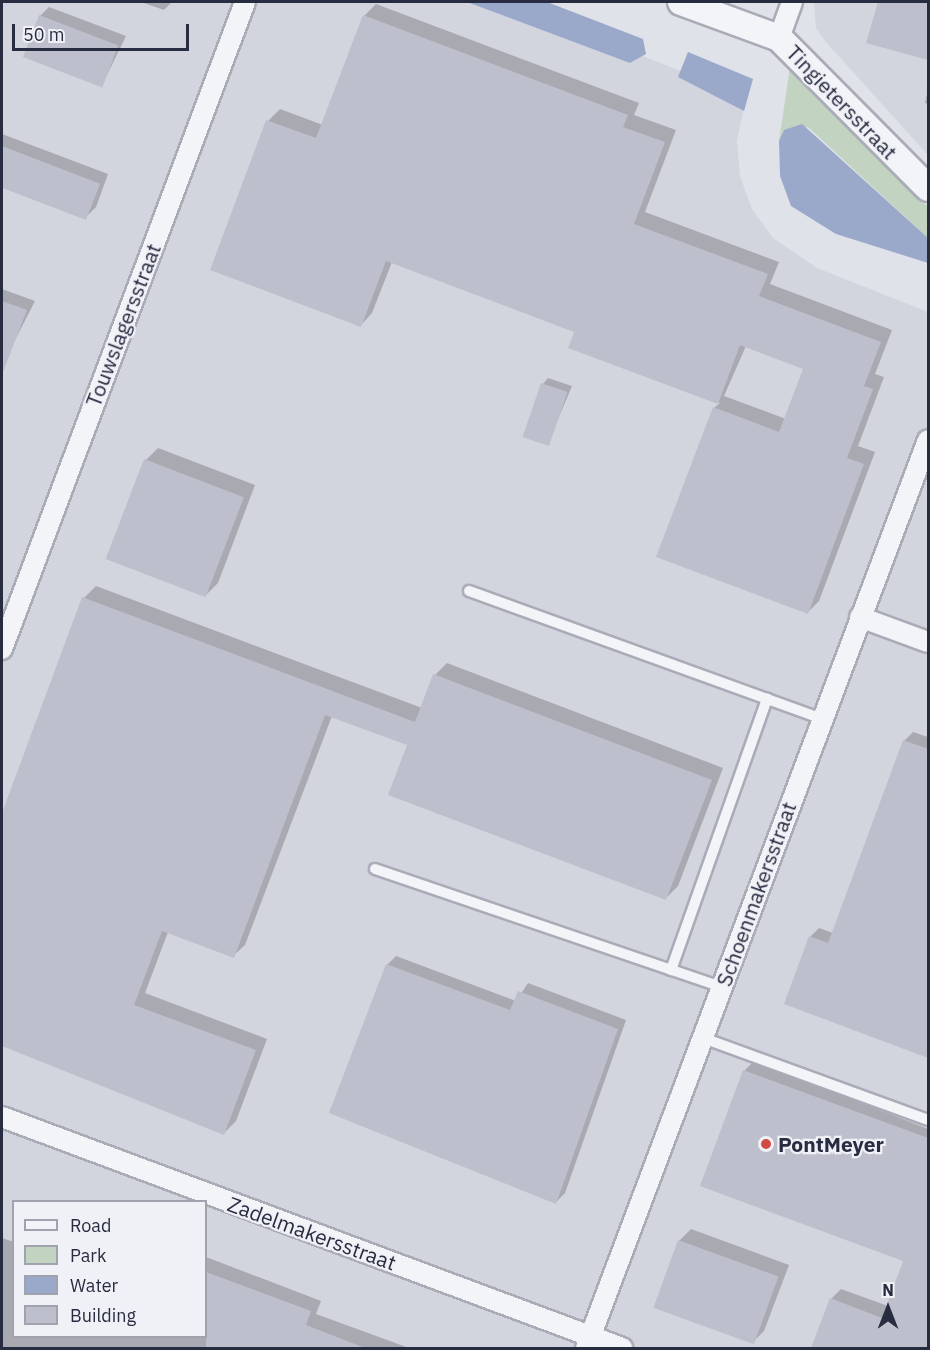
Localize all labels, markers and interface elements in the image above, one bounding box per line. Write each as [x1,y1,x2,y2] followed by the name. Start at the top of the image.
[15,12,192,50] scale bar
[23,23,65,46] text: 50 m
[781,40,903,164] street label: Tingietersstraat
[80,240,166,410] street label: Touwslagersstraat
[711,798,801,990] street label: Schoenmakersstraat
[778,1131,884,1157] place label: PontMeyer
[759,1137,773,1151] marker: PontMeyer
[224,1191,400,1275] street label: Zadelmakersstraat
[12,1200,207,1338] legend
[70,1214,111,1237] text: Road
[70,1244,106,1267] text: Park
[70,1274,118,1297] text: Water
[858,1278,918,1338] north arrow
[882,1280,894,1300] text: N
[70,1304,136,1327] text: Building

